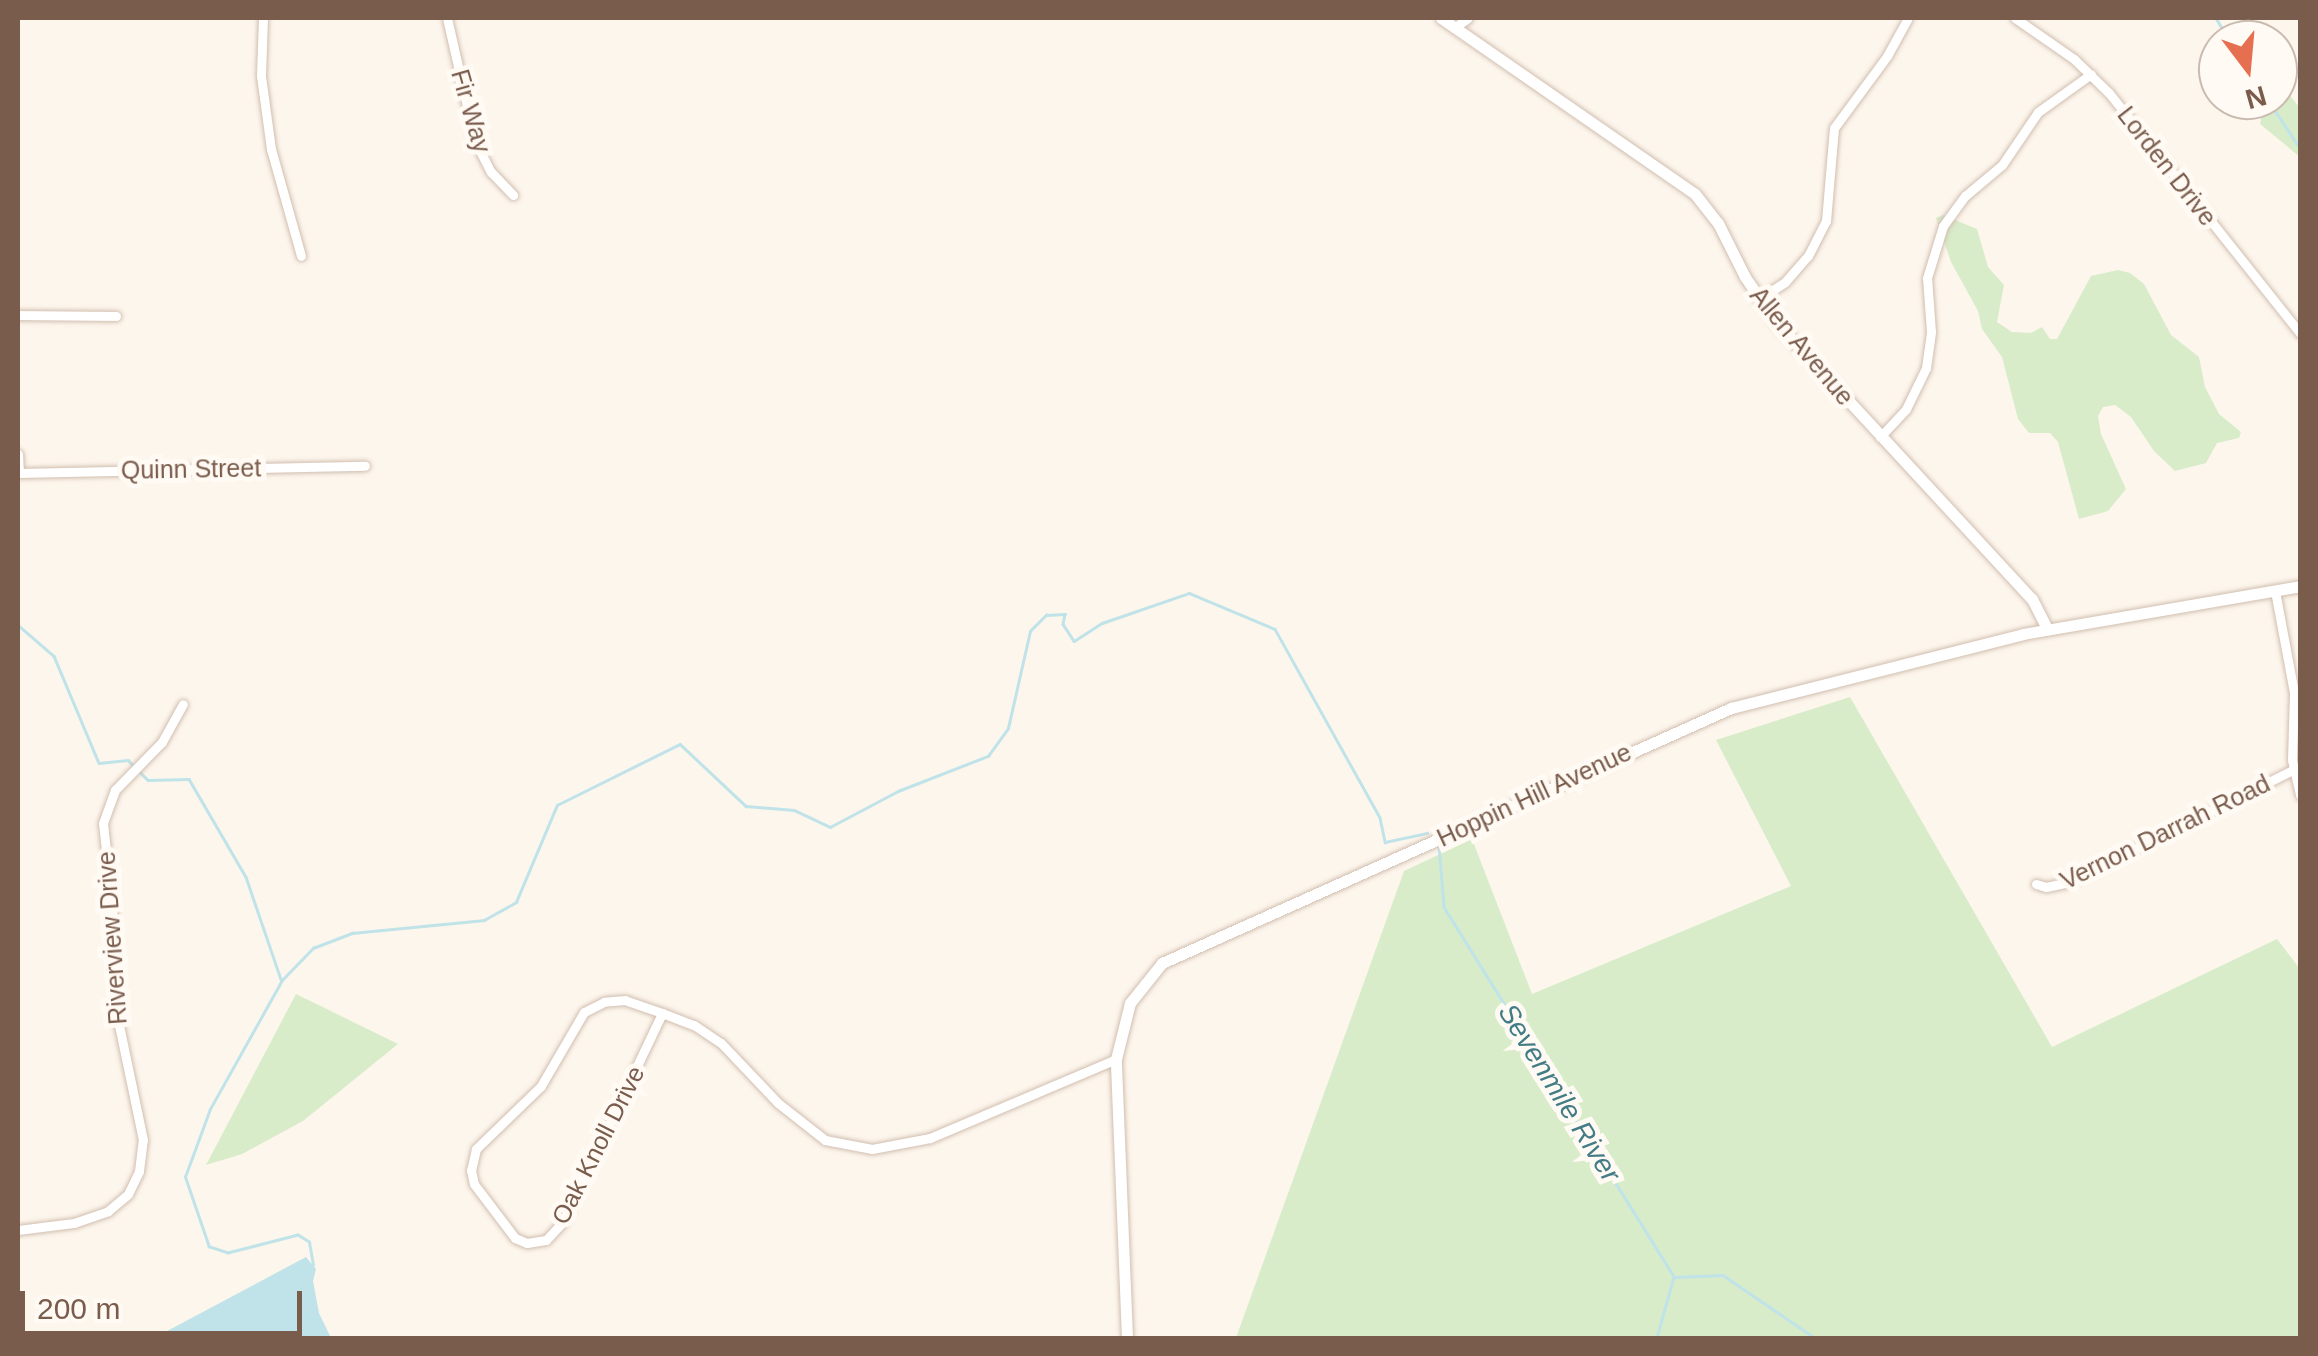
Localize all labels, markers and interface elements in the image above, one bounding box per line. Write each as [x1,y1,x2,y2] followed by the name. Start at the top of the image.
[2198,20,2298,120] north arrow
[445,66,497,156] street label: Fir Way
[2242,80,2270,115] text: N
[2111,100,2223,232] street label: Lorden Drive
[1743,280,1861,412] street label: Allen Avenue
[121,453,261,485] street label: Quinn Street
[1432,737,1636,853] street label: Hoppin Hill Avenue
[2055,768,2275,896] street label: Vernon Darrah Road
[91,850,133,1026] street label: Riverview Drive
[1491,998,1627,1188] water label: Sevenmile River
[545,1061,651,1229] street label: Oak Knoll Drive
[25,1271,308,1333] scale bar
[37,1292,120,1325] text: 200 m

